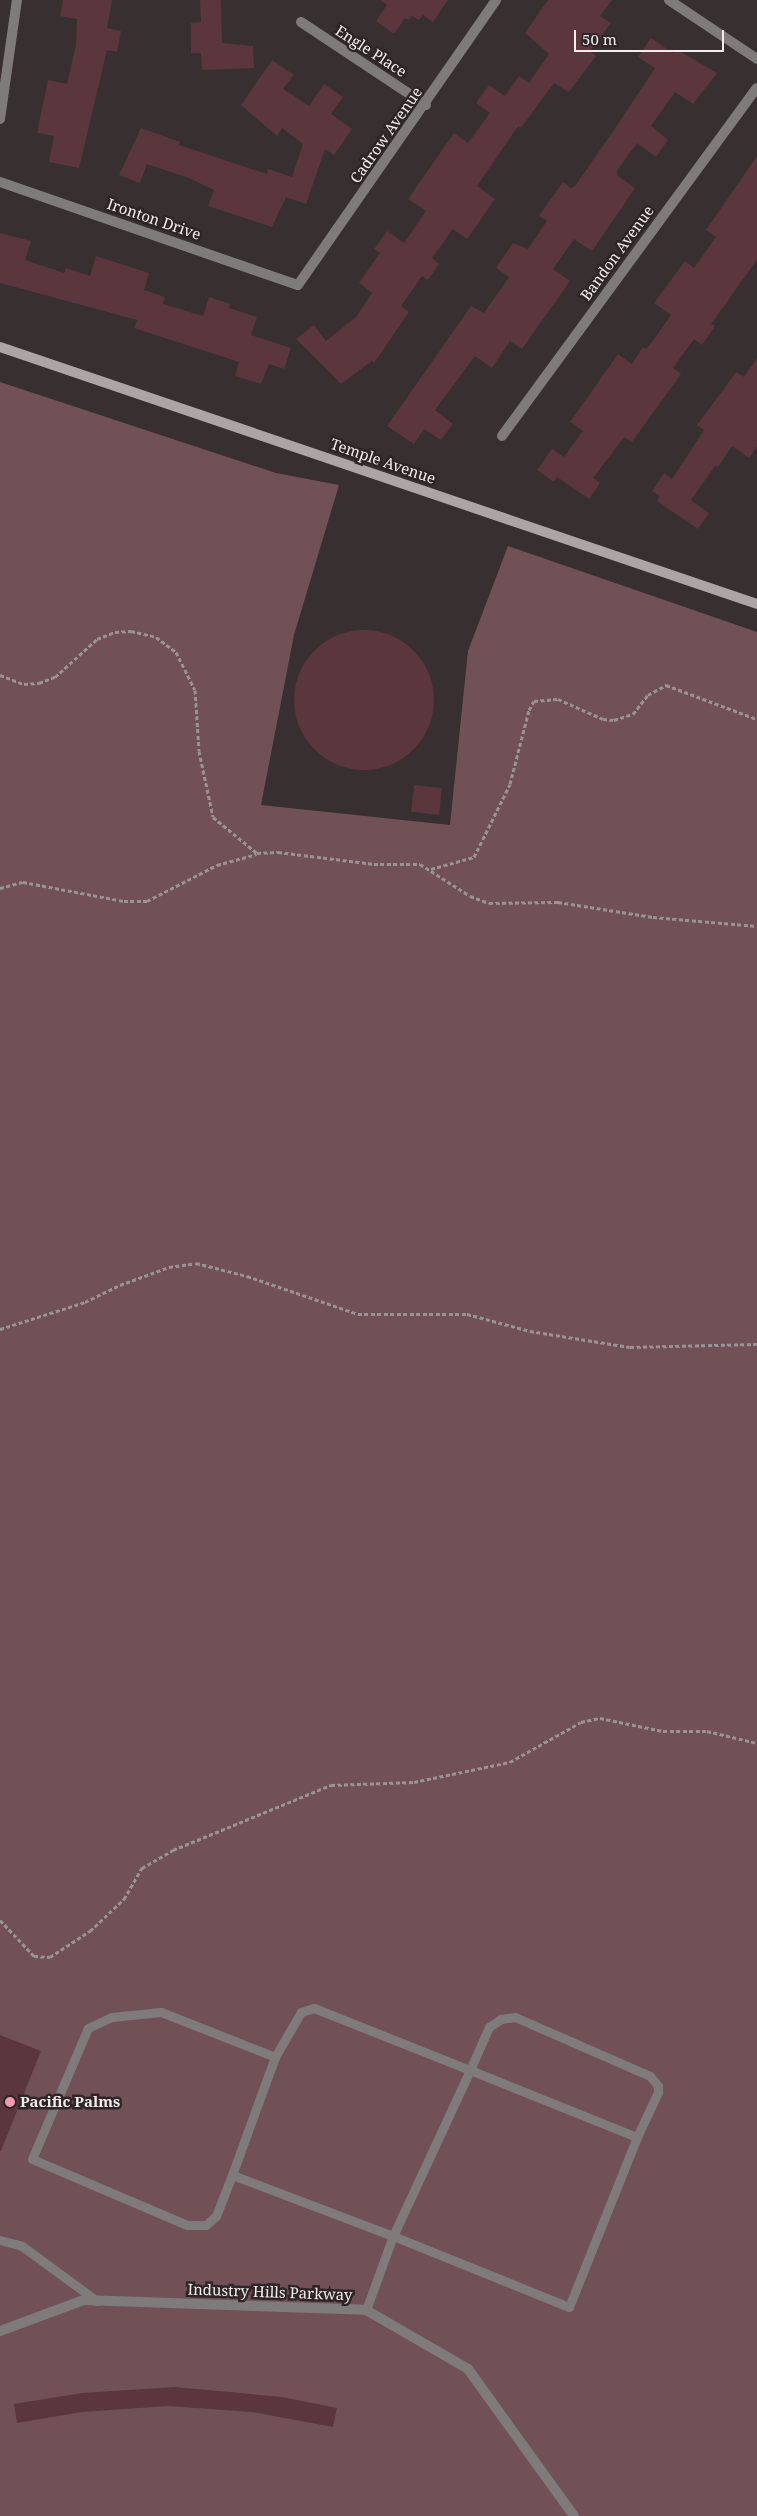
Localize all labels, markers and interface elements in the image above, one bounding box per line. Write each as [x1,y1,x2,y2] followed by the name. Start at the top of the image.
[577,20,727,52] scale bar
[332,21,410,81] street label: Engle Place
[582,29,617,49] text: 50 m
[346,84,426,186] street label: Cadrow Avenue
[105,195,203,243] street label: Ironton Drive
[577,202,657,304] street label: Bandon Avenue
[328,435,438,487] street label: Temple Avenue
[20,2093,120,2111] place label: Pacific Palms
[4,2096,16,2108] marker: Pacific Palms
[187,2280,353,2304] street label: Industry Hills Parkway

